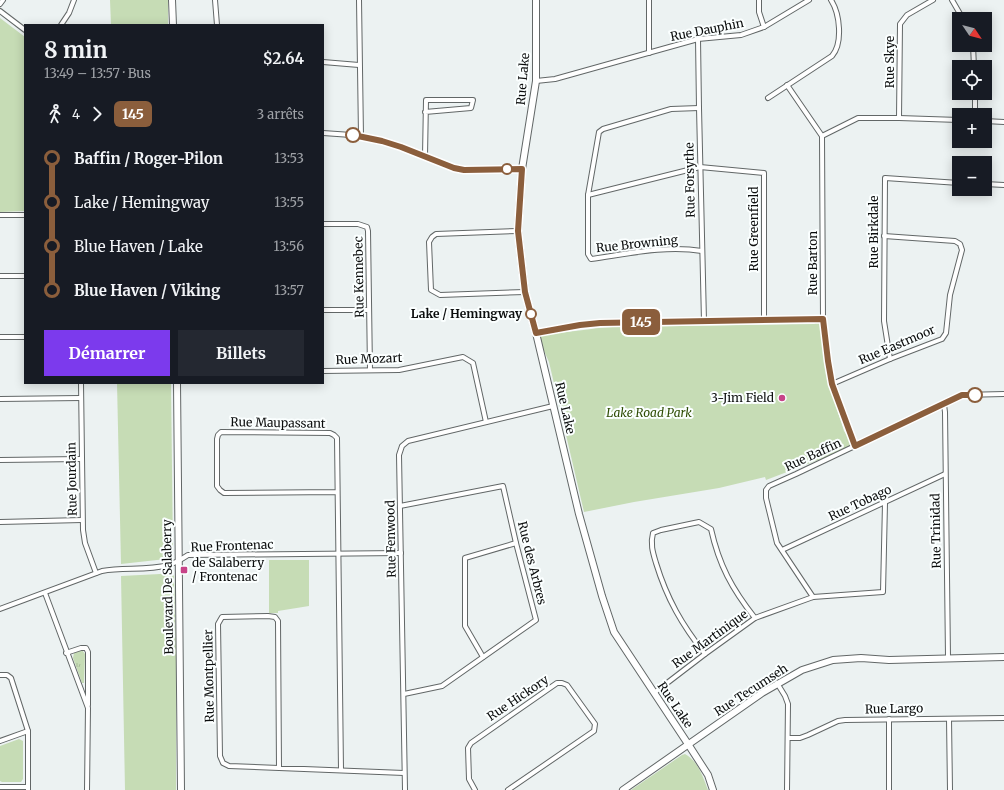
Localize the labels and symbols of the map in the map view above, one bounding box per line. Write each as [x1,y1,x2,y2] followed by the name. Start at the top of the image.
[952,12,992,52] north arrow
[669,15,745,44] street label: Rue Dauphin
[882,36,897,88] street label: Rue Skye
[513,52,532,106] street label: Rue Lake
[345,127,361,143] unlabelled marker
[681,142,698,218] street label: Rue Forsythe
[501,163,513,175] unlabelled marker
[746,187,761,271] street label: Rue Greenfield
[866,196,881,268] street label: Rue Birkdale
[805,231,820,295] street label: Rue Barton
[595,232,679,255] street label: Rue Browning
[350,236,367,318] street label: Rue Kennebec
[411,306,523,321] place label: Lake / Hemingway
[525,308,537,320] marker: Lake / Hemingway
[618,309,664,335] line badge: 145
[856,321,938,367] street label: Rue Eastmoor
[335,350,403,367] street label: Rue Mozart
[552,381,579,435] street label: Rue Lake
[967,387,983,403] unlabelled marker
[711,390,774,405] place label: 3-Jim Field
[777,393,787,403] marker: 3-Jim Field
[606,405,692,420] park label: Lake Road Park
[230,414,326,431] street label: Rue Maupassant
[782,435,844,474] street label: Rue Baffin
[63,442,80,516] street label: Rue Jourdain
[826,481,894,524] street label: Rue Tobago
[927,493,944,569] street label: Rue Trinidad
[382,500,399,578] street label: Rue Fenwood
[159,519,176,655] street label: Boulevard De Salaberry
[515,520,550,606] street label: Rue des Arbres
[190,537,274,554] street label: Rue Frontenac
[192,555,264,584] place label: de Salaberry / Frontenac
[179,565,189,575] marker: de Salaberry / Frontenac
[669,606,750,671] street label: Rue Martinique
[200,629,217,723] street label: Rue Montpellier
[711,660,790,719] street label: Rue Tecumseh
[484,672,551,724] street label: Rue Hickory
[654,679,696,731] street label: Rue Lake
[865,700,923,717] street label: Rue Largo

